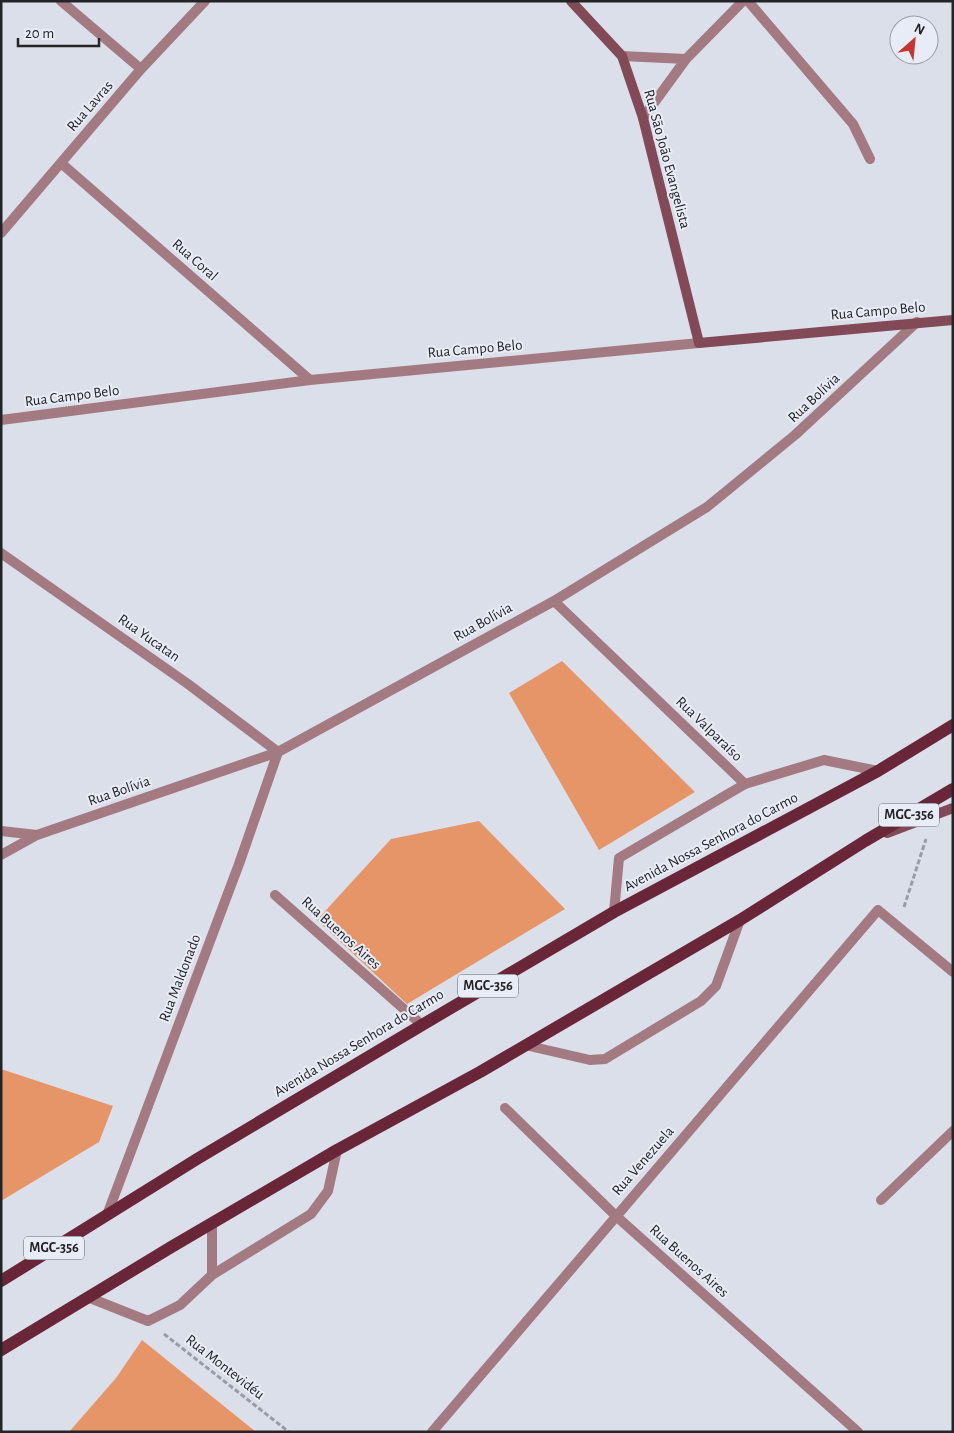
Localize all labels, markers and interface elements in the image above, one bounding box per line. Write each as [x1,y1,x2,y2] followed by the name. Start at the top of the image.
[18,15,99,47] scale bar
[889,15,939,65] north arrow
[912,21,927,38] text: N
[25,26,54,41] text: 20 m
[64,78,116,134] street label: Rua Lavras
[641,88,693,230] street label: Rua São João Evangelista
[169,236,221,284] street label: Rua Coral
[830,299,926,323] street label: Rua Campo Belo
[427,337,523,361] street label: Rua Campo Belo
[785,370,843,426] street label: Rua Bolívia
[24,383,120,409] street label: Rua Campo Belo
[451,600,515,644] street label: Rua Bolívia
[115,611,183,665] street label: Rua Yucatan
[673,694,745,764] street label: Rua Valparaíso
[86,773,152,809] street label: Rua Bolívia
[622,790,800,894] street label: Avenida Nossa Senhora do Carmo
[879,804,939,826] road number: MGC-356
[299,894,383,972] street label: Rua Buenos Aires
[156,932,204,1024] street label: Rua Maldonado
[458,974,518,998] road number: MGC-356
[272,986,446,1100] street label: Avenida Nossa Senhora do Carmo
[609,1124,677,1198] street label: Rua Venezuela
[647,1222,731,1300] street label: Rua Buenos Aires
[24,1236,84,1260] road number: MGC-356
[183,1332,267,1402] street label: Rua Montevidéu

